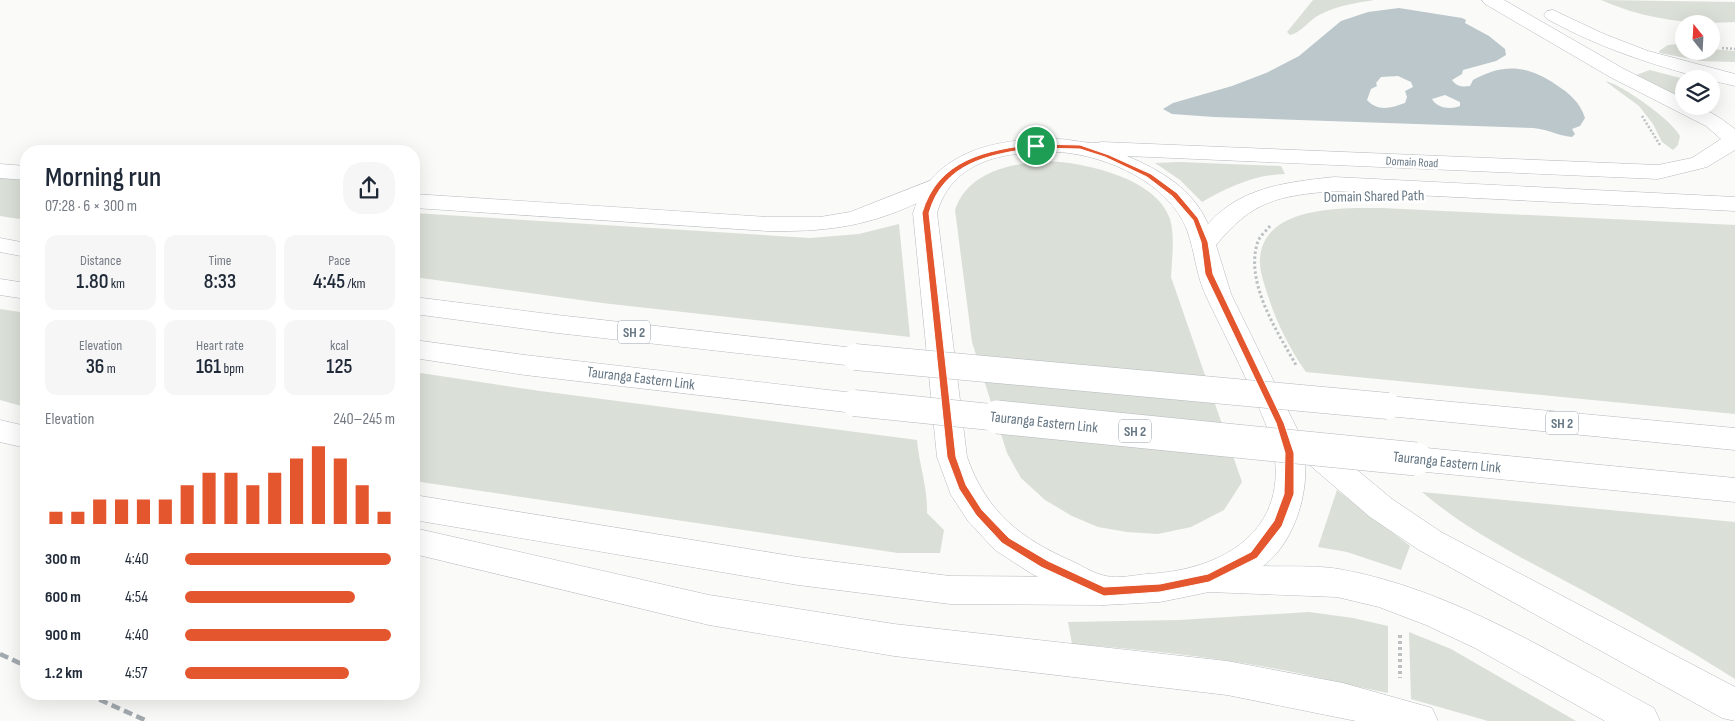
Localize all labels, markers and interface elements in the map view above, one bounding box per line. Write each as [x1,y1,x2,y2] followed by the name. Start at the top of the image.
[1675,15,1720,60] north arrow
[1675,15,1720,115] map controls
[1675,70,1720,115] button: layers
[1015,125,1057,167] pin
[1022,132,1050,160] icon: arrive
[1385,154,1439,171] street label: Domain Road
[45,161,161,194] text: Morning run
[343,162,395,214] button: share
[1323,186,1425,207] street label: Domain Shared Path
[45,197,137,216] text: 07:28 · 6 × 300 m
[80,252,121,269] text: Distance
[209,252,231,269] text: Time
[328,252,350,269] text: Pace
[76,269,108,294] text: 1.80
[204,269,236,294] text: 8:33
[313,269,345,294] text: 4:45
[108,275,125,292] text: km
[345,275,366,292] text: /km
[618,321,650,344] road number: SH 2
[79,337,122,354] text: Elevation
[196,337,244,354] text: Heart rate
[330,337,349,354] text: kcal
[86,354,104,379] text: 36
[196,354,221,379] text: 161
[326,354,352,379] text: 125
[104,360,116,377] text: m
[221,360,244,377] text: bpm
[586,362,696,395] street label: Tauranga Eastern Link
[989,407,1099,438] street label: Tauranga Eastern Link
[45,410,94,429] text: Elevation
[333,410,395,429] text: 240–245 m
[1546,412,1578,434] road number: SH 2
[1119,420,1151,442] road number: SH 2
[1392,447,1502,478] street label: Tauranga Eastern Link
[45,550,81,569] text: 300 m
[125,550,149,569] text: 4:40
[45,588,81,607] text: 600 m
[125,588,148,607] text: 4:54
[45,626,81,645] text: 900 m
[125,626,149,645] text: 4:40
[45,664,83,683] text: 1.2 km
[125,664,147,683] text: 4:57

